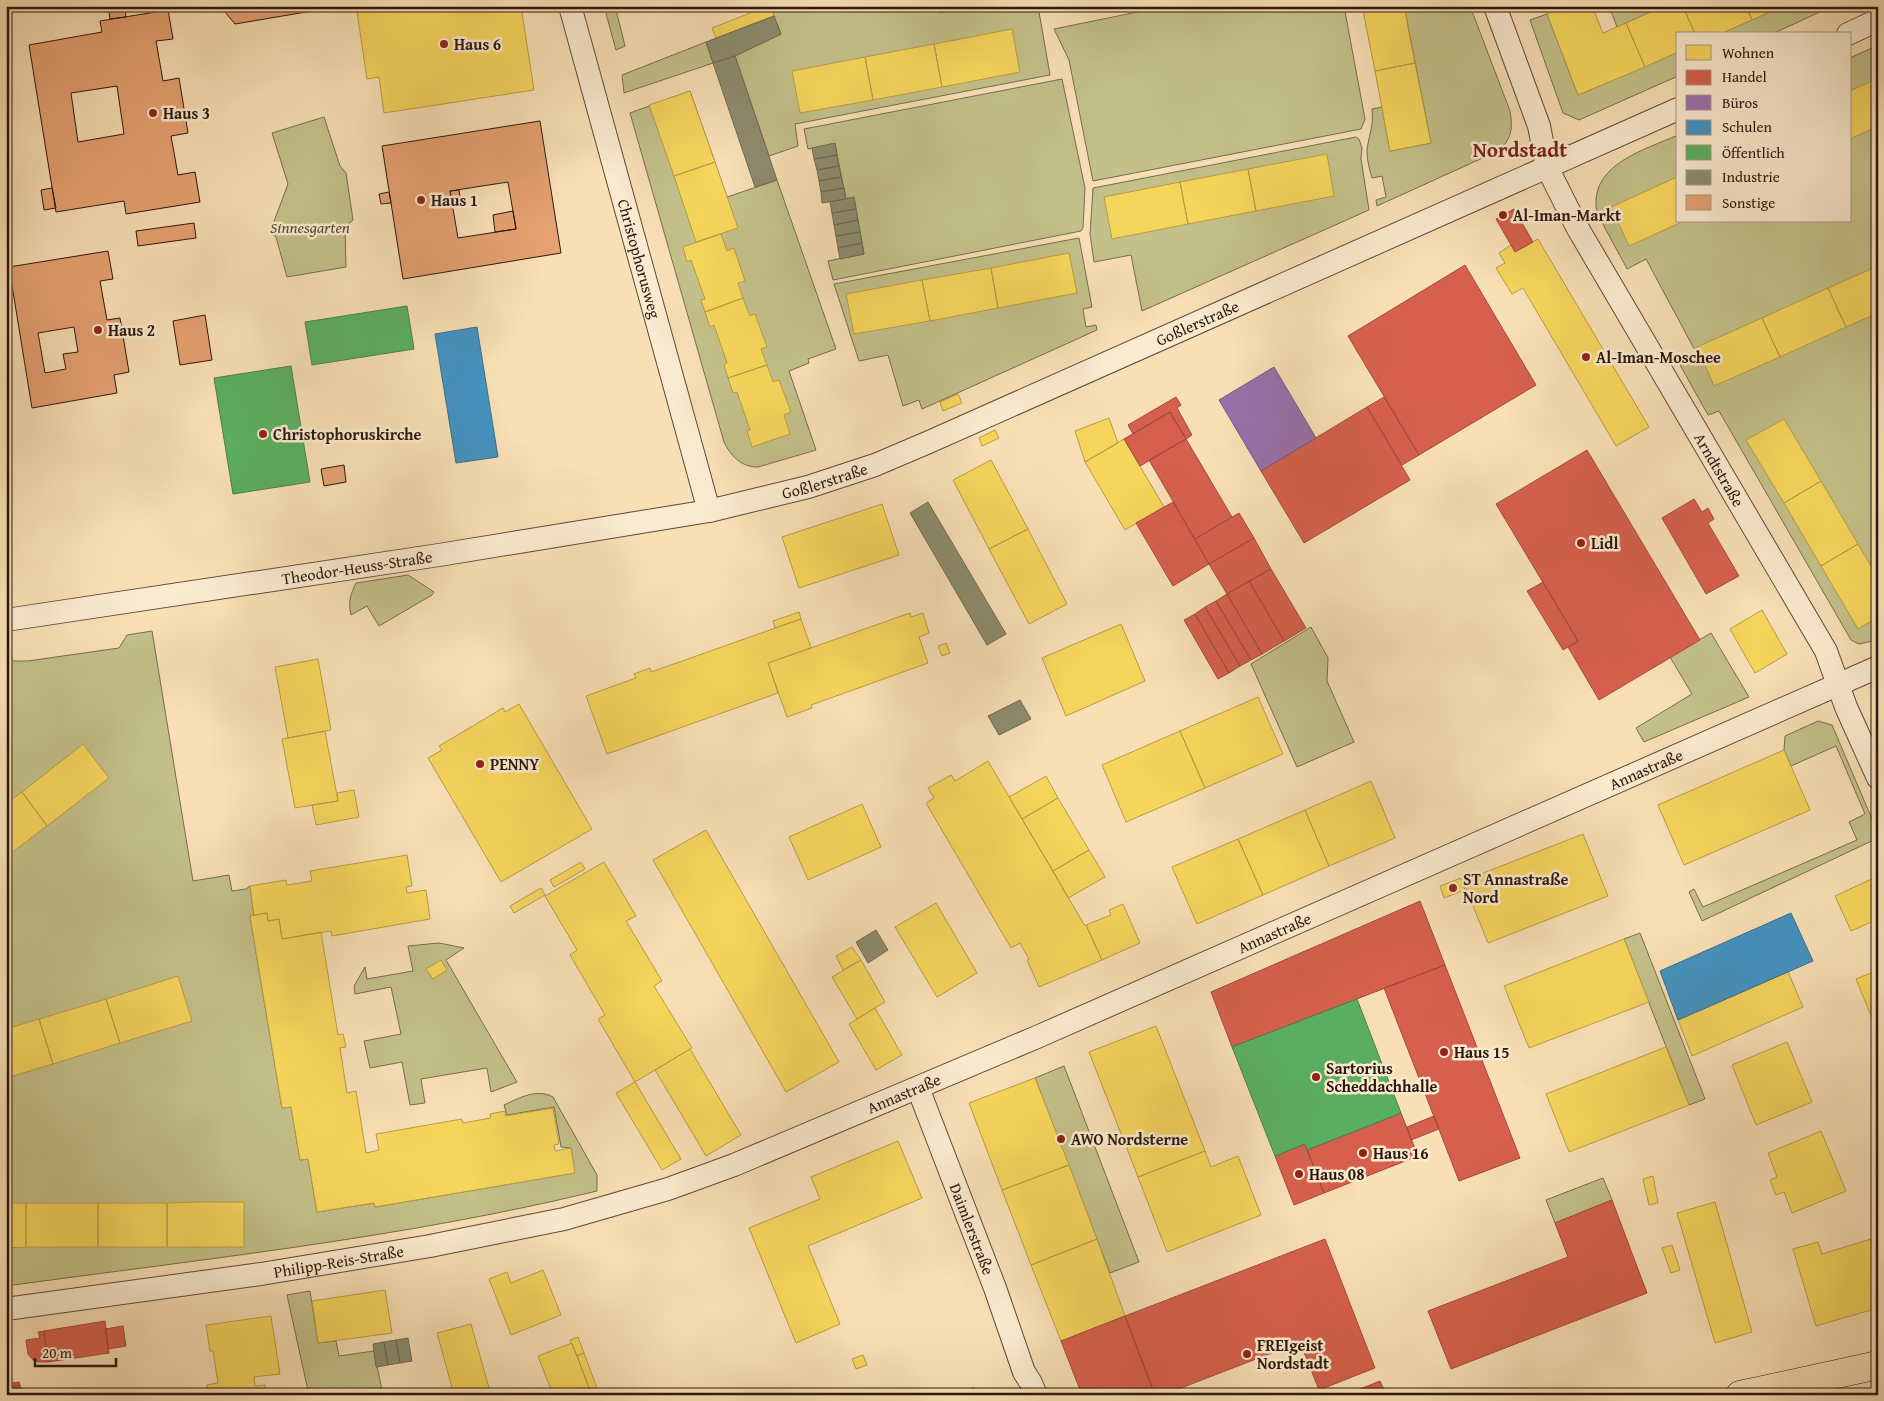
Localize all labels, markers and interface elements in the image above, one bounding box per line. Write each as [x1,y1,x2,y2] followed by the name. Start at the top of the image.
[454,32,501,56] place label: Haus 6
[1676,32,1852,222] legend
[438,38,450,50] marker: Haus 6
[1722,42,1775,63] text: Wohnen
[1722,66,1767,87] text: Handel
[1722,92,1758,113] text: Büros
[163,101,210,125] place label: Haus 3
[147,107,159,119] marker: Haus 3
[1722,116,1773,137] text: Schulen
[1473,134,1567,165] district label: Nordstadt
[1722,142,1785,163] text: Öffentlich
[1722,166,1780,187] text: Industrie
[431,188,478,212] place label: Haus 1
[1722,192,1775,213] text: Sonstige
[415,194,427,206] marker: Haus 1
[612,196,667,321] street label: Christophorusweg
[1513,203,1621,227] place label: Al-Iman-Markt
[1497,209,1509,221] marker: Al-Iman-Markt
[270,215,350,239] park label: Sinnesgarten
[1152,294,1243,352] street label: Goßlerstraße
[108,318,155,342] place label: Haus 2
[92,324,104,336] marker: Haus 2
[1596,345,1721,369] place label: Al-Iman-Moschee
[1580,351,1592,363] marker: Al-Iman-Moschee
[273,422,421,446] place label: Christophoruskirche
[257,428,269,440] marker: Christophoruskirche
[1688,428,1751,511] street label: Arndtstraße
[779,456,871,505] street label: Goßlerstraße
[1591,531,1618,555] place label: Lidl
[1575,537,1587,549] marker: Lidl
[280,544,434,590] street label: Theodor-Heuss-Straße
[1605,742,1686,796] street label: Annastraße
[490,752,539,776] place label: PENNY
[474,758,486,770] marker: PENNY
[1463,867,1568,909] place label: ST Annastraße Nord
[1447,882,1459,894] marker: ST Annastraße Nord
[1234,906,1315,959] street label: Annastraße
[1454,1040,1509,1064] place label: Haus 15
[1438,1046,1450,1058] marker: Haus 15
[1326,1056,1438,1098] place label: Sartorius Scheddachhalle
[863,1067,944,1120] street label: Annastraße
[1310,1071,1322,1083] marker: Sartorius Scheddachhalle
[1071,1127,1188,1151] place label: AWO Nordsterne
[1055,1133,1067,1145] marker: AWO Nordsterne
[1373,1141,1428,1165] place label: Haus 16
[1357,1147,1369,1159] marker: Haus 16
[1309,1162,1364,1186] place label: Haus 08
[1293,1168,1305,1180] marker: Haus 08
[944,1180,1001,1278] street label: Daimlerstraße
[272,1239,405,1284] street label: Philipp-Reis-Straße
[1257,1333,1329,1375] place label: FREIgeist Nordstadt
[35,1336,116,1368] scale bar
[42,1342,73,1363] text: 20 m
[1241,1348,1253,1360] marker: FREIgeist Nordstadt

